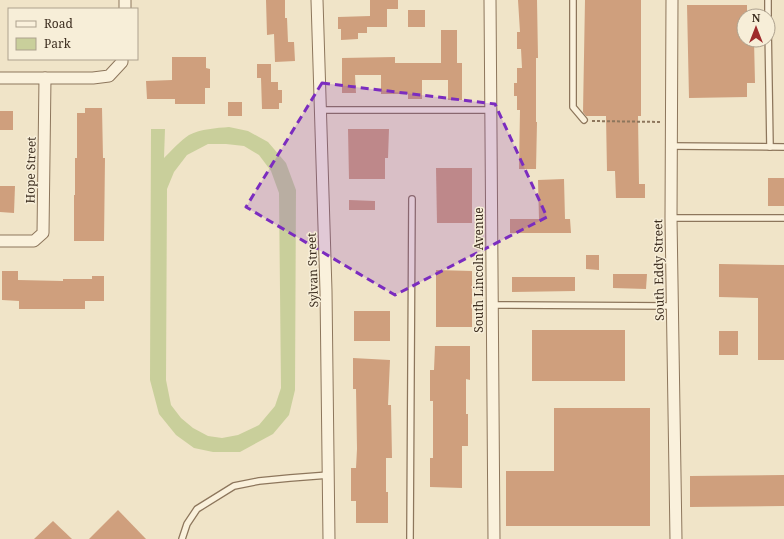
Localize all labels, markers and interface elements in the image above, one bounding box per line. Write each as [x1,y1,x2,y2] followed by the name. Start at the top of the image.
[8,8,138,60] legend
[736,8,776,48] north arrow
[752,10,761,25] text: N
[44,15,74,32] text: Road
[44,35,72,52] text: Park
[21,136,40,204] street label: Hope Street
[470,207,487,333] street label: South Lincoln Avenue
[649,219,668,321] street label: South Eddy Street
[303,232,322,308] street label: Sylvan Street

